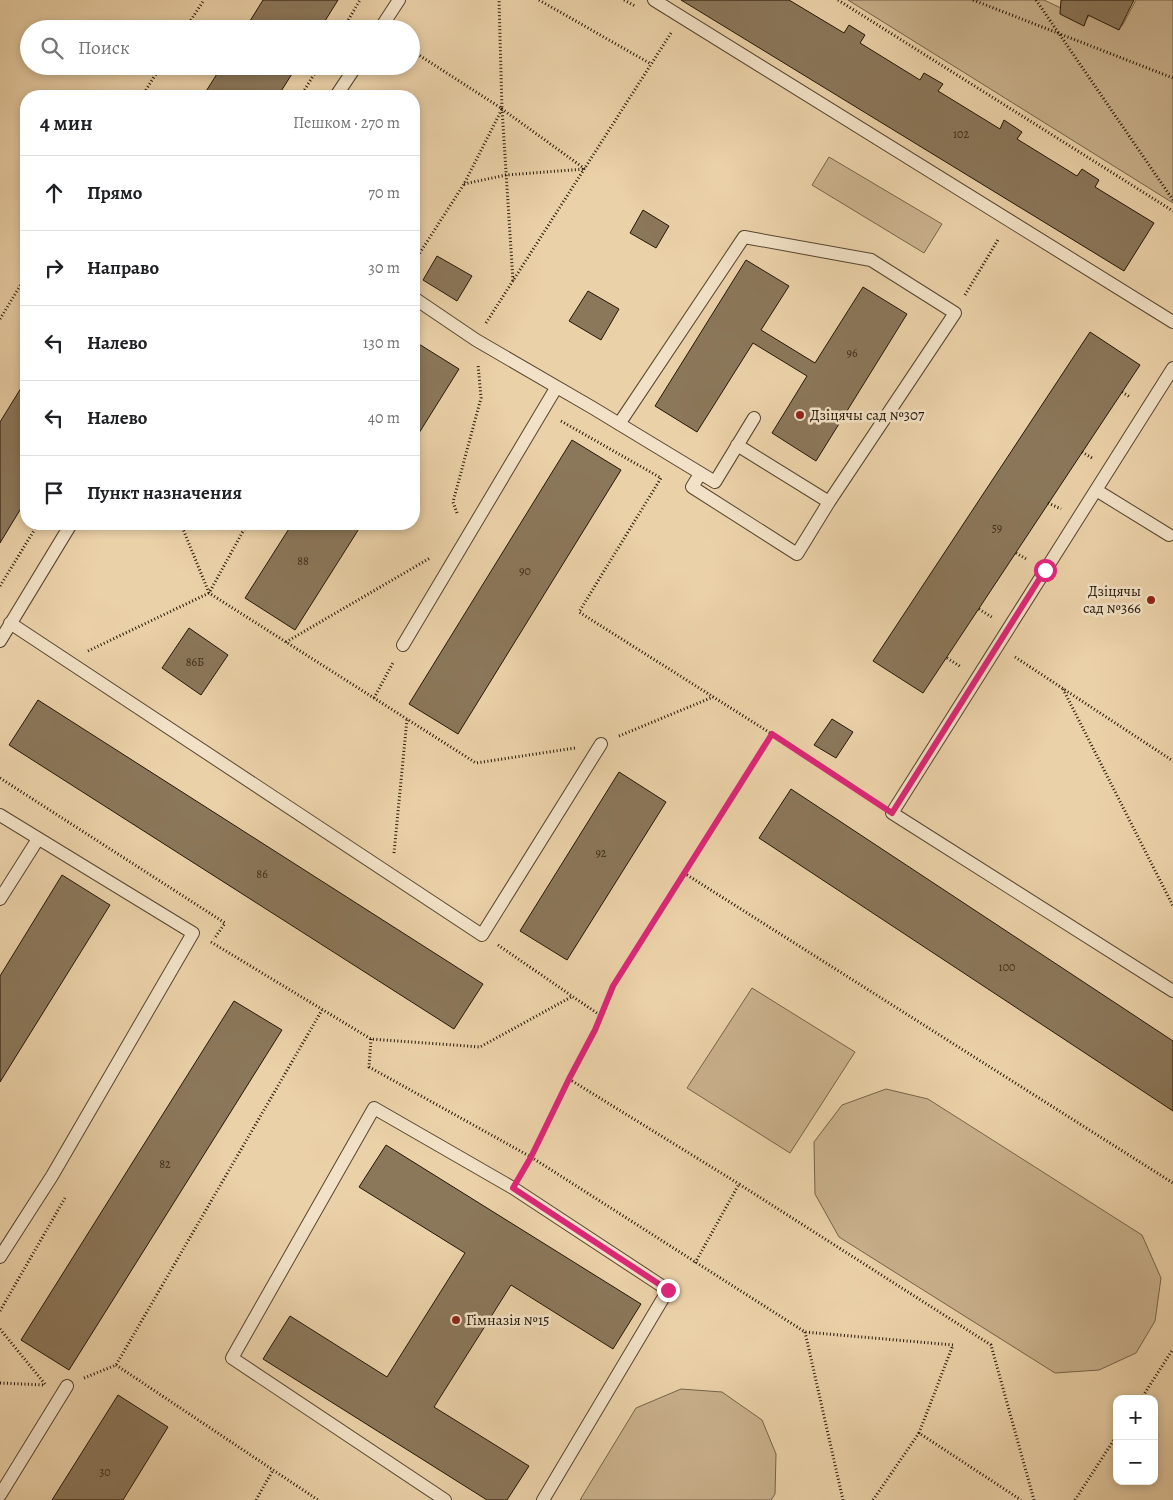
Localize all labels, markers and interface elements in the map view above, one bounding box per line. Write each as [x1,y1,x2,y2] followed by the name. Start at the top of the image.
[20,20,420,75] search box
[38,34,66,62] icon: search
[78,35,130,61] text: Поиск
[40,109,93,137] text: 4 мин
[293,112,400,134] text: Пешком · 270 m
[953,126,969,142] house number: 102
[40,179,68,207] icon: ahead
[87,180,142,206] text: Прямо
[368,182,400,204] text: 70 m
[40,254,68,282] icon: right
[87,255,159,281] text: Направо
[368,257,400,279] text: 30 m
[40,329,68,357] icon: left
[87,330,147,356] text: Налево
[363,332,400,354] text: 130 m
[846,345,858,361] house number: 96
[40,404,68,432] icon: left
[87,405,147,431] text: Налево
[810,405,925,425] place label: Дзіцячы сад №307
[368,407,400,429] text: 40 m
[794,409,806,421] marker: Дзіцячы сад №307
[40,479,68,507] icon: arrive
[87,480,242,506] text: Пункт назначения
[992,520,1002,536] house number: 59
[297,553,309,569] house number: 88
[1034,559,1057,582] route start
[519,563,531,579] house number: 90
[1083,581,1141,618] place label: Дзіцячы сад №366
[1145,594,1157,606] marker: Дзіцячы сад №366
[186,654,204,670] house number: 86Б
[595,845,607,861] house number: 92
[256,866,268,882] house number: 86
[999,959,1015,975] house number: 100
[159,1156,171,1172] house number: 82
[657,1279,680,1302] route end
[466,1310,549,1330] place label: Гімназія №15
[450,1314,462,1326] marker: Гімназія №15
[1113,1395,1158,1485] map controls
[1113,1395,1158,1440] button: +
[1113,1440,1158,1485] button: −
[99,1464,111,1480] house number: 30

